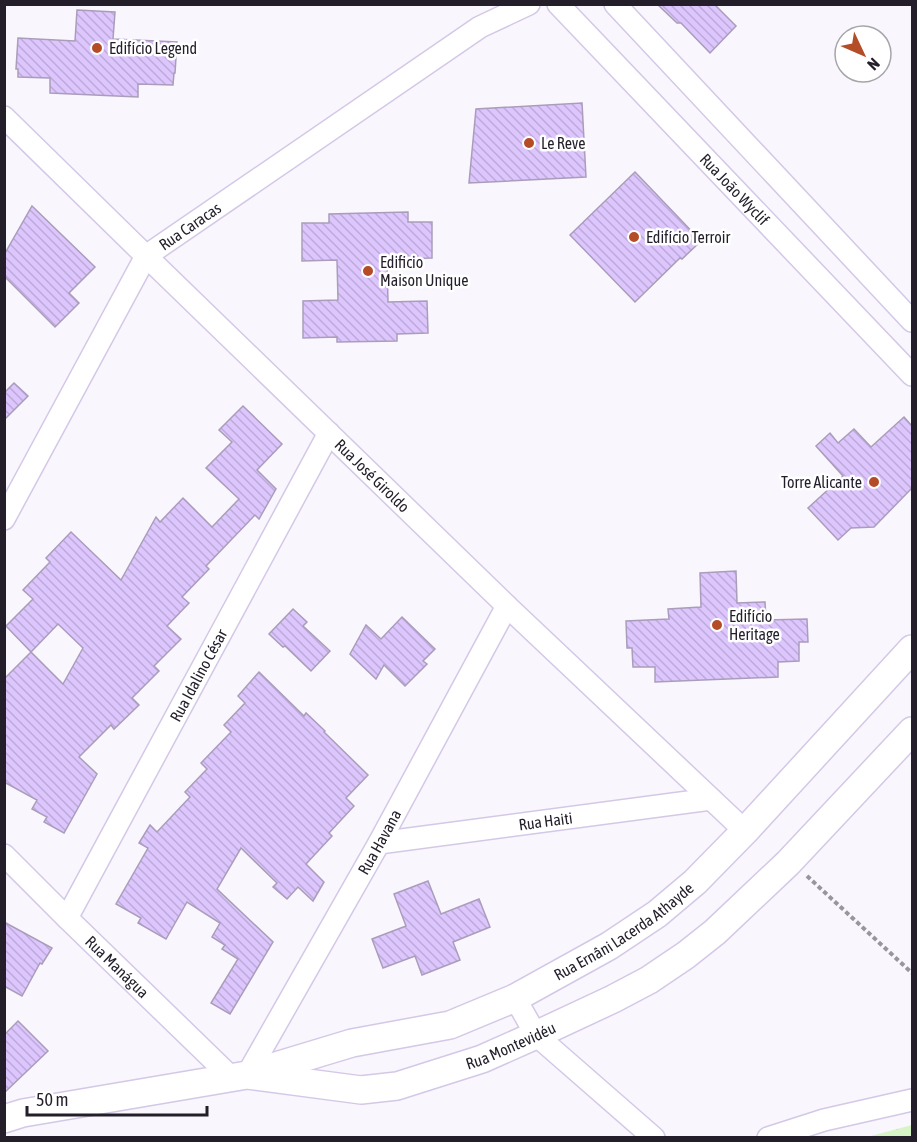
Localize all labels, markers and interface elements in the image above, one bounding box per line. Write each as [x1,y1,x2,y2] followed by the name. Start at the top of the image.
[833,24,893,84] north arrow
[109,39,197,58] place label: Edifício Legend
[90,41,104,55] marker: Edifício Legend
[864,55,884,74] text: N
[541,134,585,152] place label: Le Reve
[522,136,536,150] marker: Le Reve
[697,150,773,229] street label: Rua João Wyclif
[155,198,224,253] street label: Rua Caracas
[646,228,730,246] place label: Edifício Terroir
[627,230,641,244] marker: Edifício Terroir
[380,253,468,290] place label: Edificio Maison Unique
[361,264,375,278] marker: Edificio Maison Unique
[331,435,413,516] street label: Rua José Giroldo
[781,473,862,491] place label: Torre Alicante
[867,475,881,489] marker: Torre Alicante
[729,607,780,644] place label: Edifício Heritage
[710,618,724,632] marker: Edifício Heritage
[166,626,231,724] street label: Rua Idalino César
[354,806,404,877] street label: Rua Havana
[518,808,574,833] street label: Rua Haiti
[551,879,697,984] street label: Rua Ernâni Lacerda Athayde
[82,932,152,1001] street label: Rua Manágua
[464,1018,558,1073] street label: Rua Montevidéu
[27,1079,207,1117] scale bar
[36,1089,68,1110] text: 50 m

